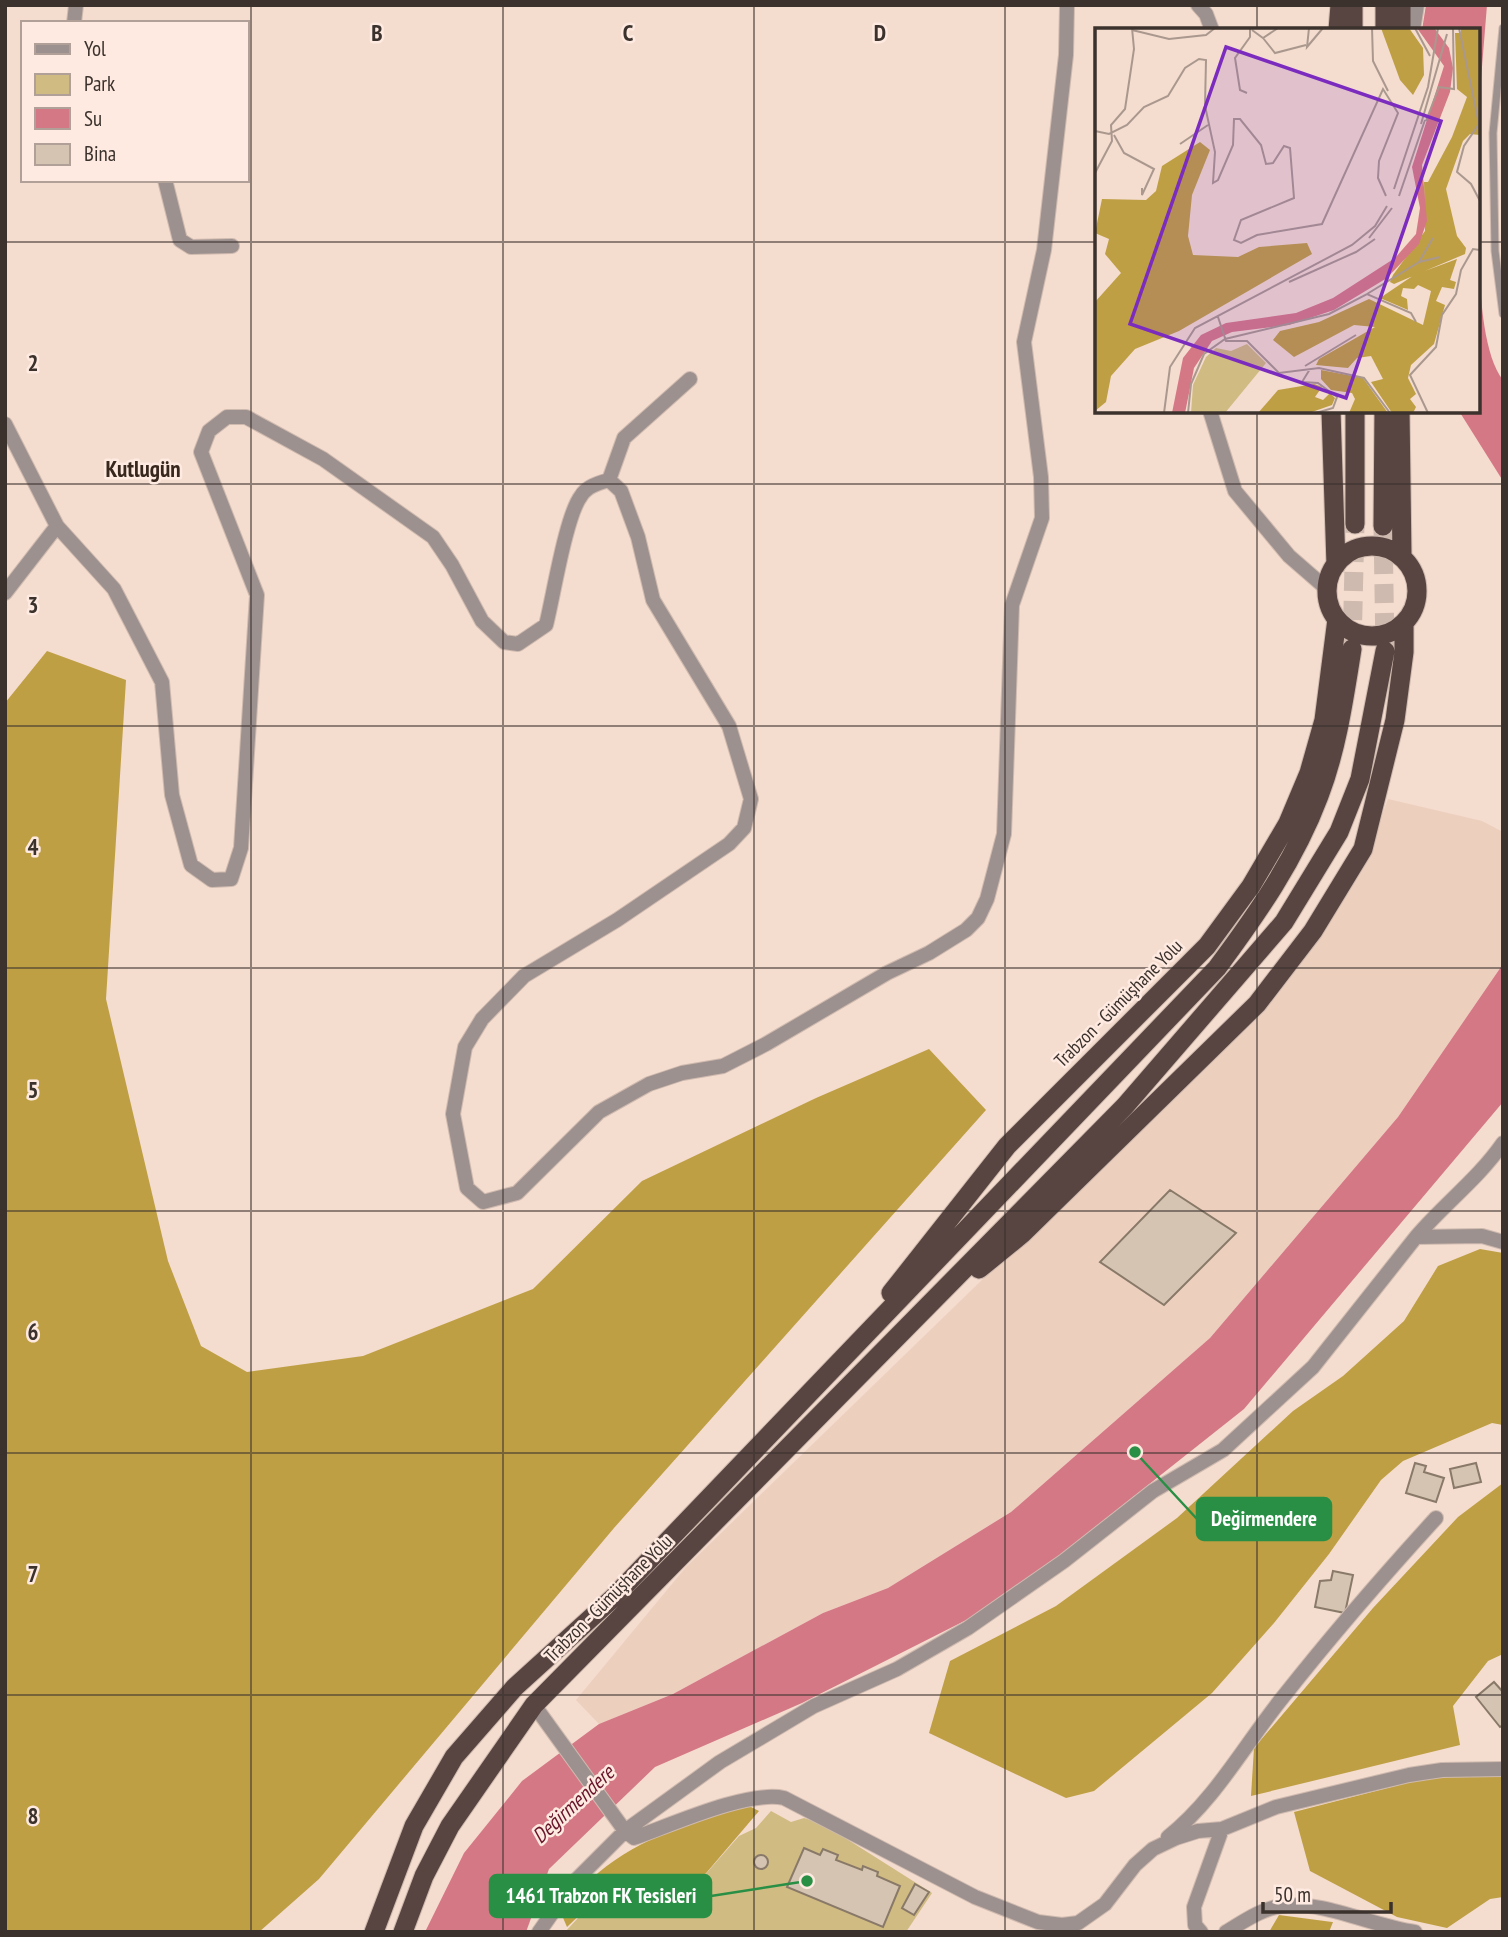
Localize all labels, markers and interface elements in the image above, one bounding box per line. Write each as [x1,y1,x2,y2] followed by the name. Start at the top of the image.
[371,18,383,47] text: B
[623,18,634,47] text: C
[874,18,886,47] text: D
[21,21,248,182] legend
[1095,28,1480,413] inset map
[84,35,106,62] text: Yol
[84,70,115,97] text: Park
[84,105,102,132] text: Su
[84,140,116,167] text: Bina
[28,348,39,377] text: 2
[105,454,181,483] district label: Kutlugün
[28,590,39,619] text: 3
[28,832,39,861] text: 4
[1049,934,1187,1072] street label: Trabzon - Gümüşhane Yolu
[28,1075,39,1104] text: 5
[28,1317,39,1346] text: 6
[1197,1498,1331,1540] callout: Değirmendere
[1211,1505,1317,1532] text: Değirmendere
[539,1529,677,1667] street label: Trabzon - Gümüşhane Yolu
[28,1559,39,1588] text: 7
[526,1758,621,1849] water label: Değirmendere
[28,1801,39,1830] text: 8
[1263,1870,1391,1914] scale bar
[490,1875,711,1917] callout: 1461 Trabzon FK Tesisleri
[1274,1881,1311,1908] text: 50 m
[506,1882,696,1909] text: 1461 Trabzon FK Tesisleri

